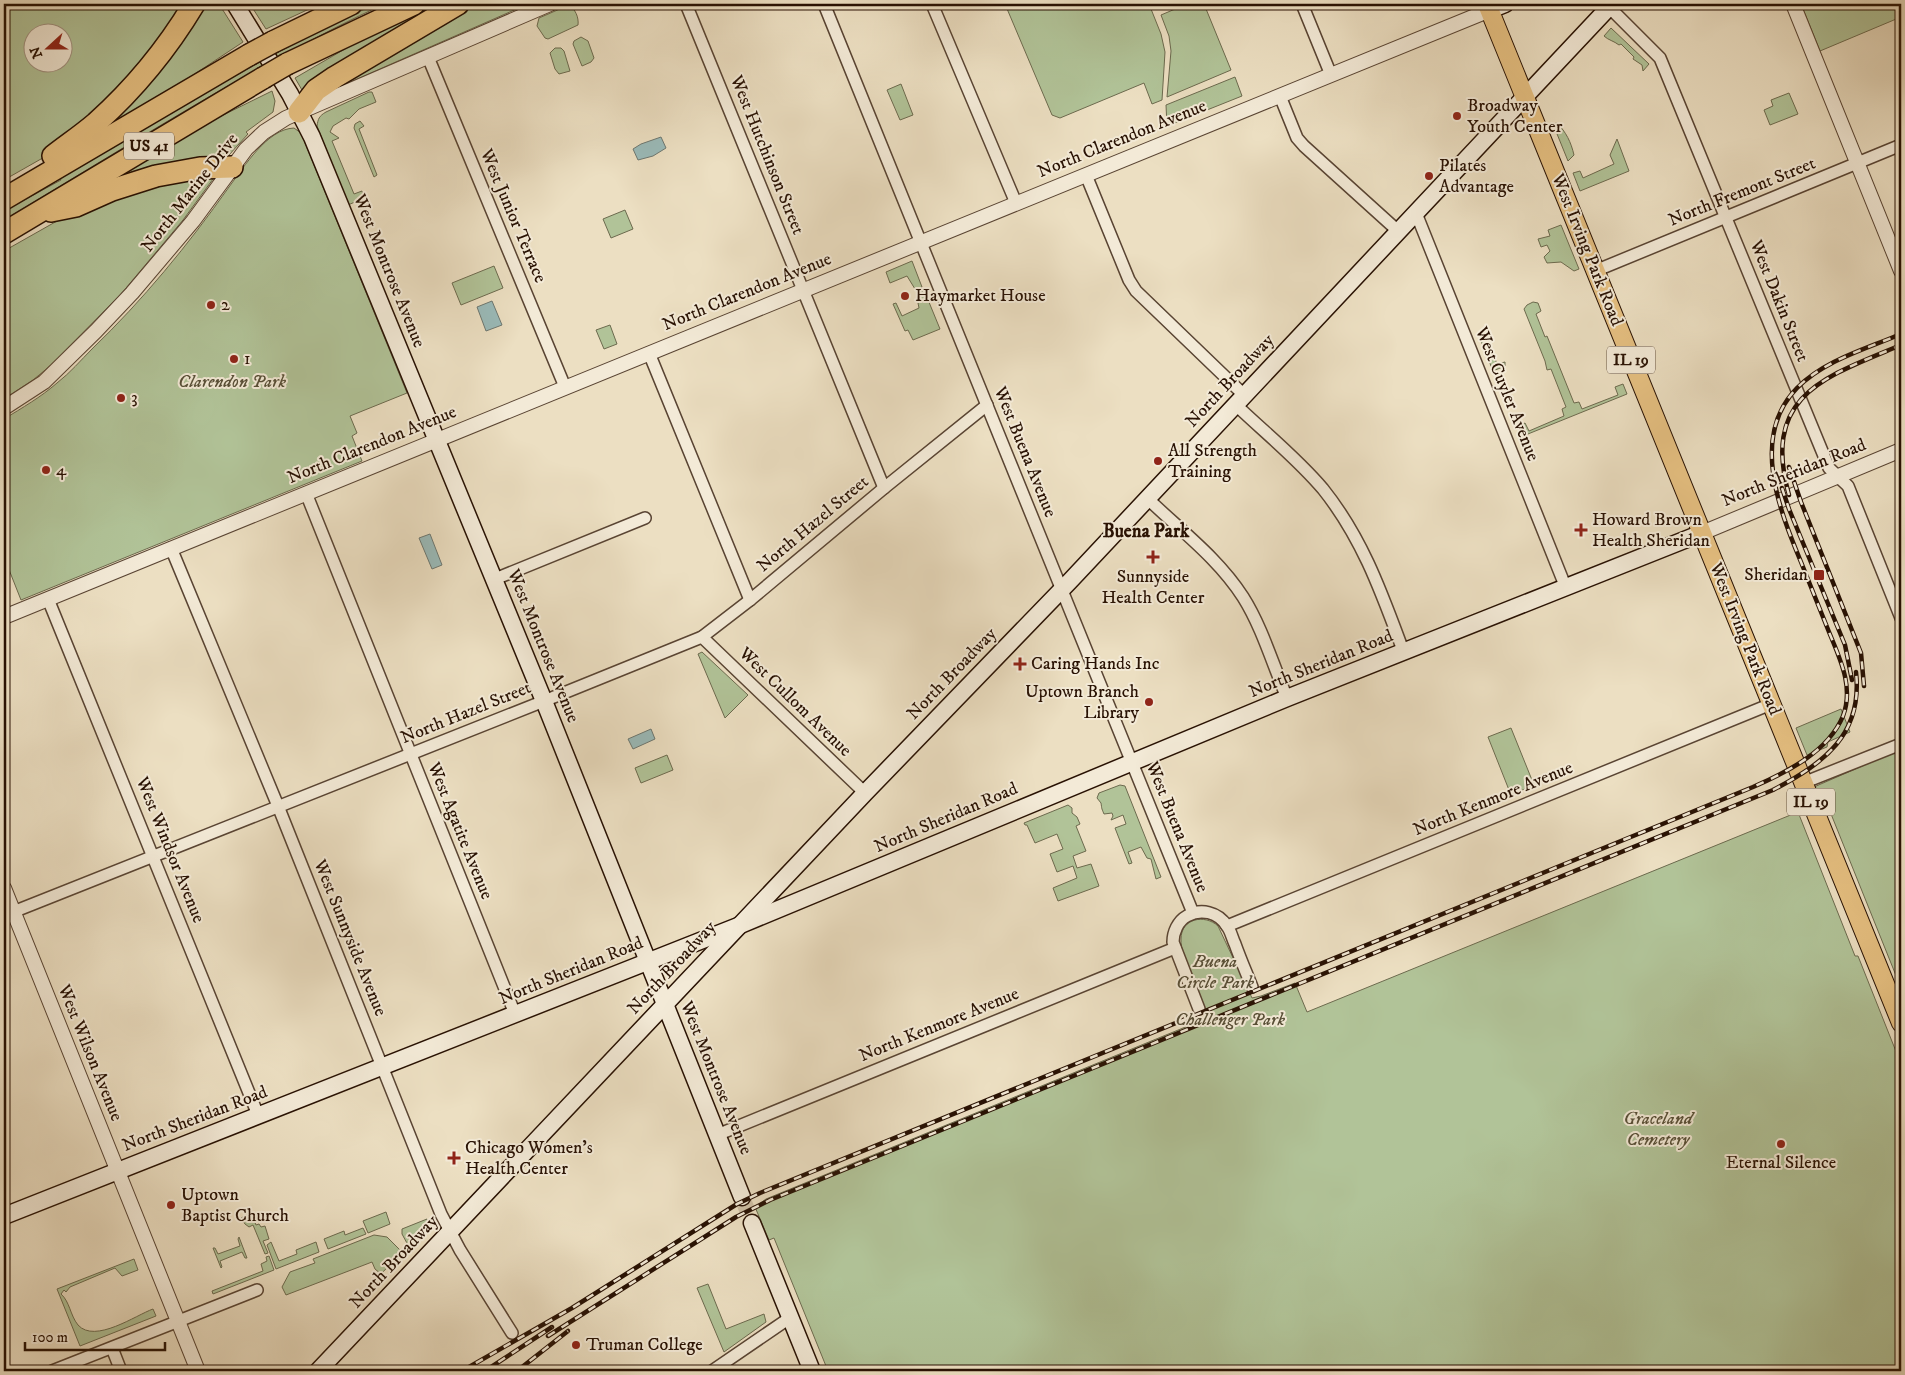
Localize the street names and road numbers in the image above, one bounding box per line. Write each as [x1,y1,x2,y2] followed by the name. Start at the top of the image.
[725,71,809,238] street label: West Hutchinson Street
[1034,95,1210,183] street label: North Clarendon Avenue
[137,129,243,257] street label: North Marine Drive
[124,132,174,160] road number: US 41
[475,145,551,286] street label: West Junior Terrace
[1665,152,1819,232] street label: North Fremont Street
[1546,170,1628,329] street label: West Irving Park Road
[348,190,430,351] street label: West Montrose Avenue
[1744,236,1813,365] street label: West Dakin Street
[659,248,835,336] street label: North Clarendon Avenue
[1470,323,1544,464] street label: West Cuyler Avenue
[1181,329,1279,432] street label: North Broadway
[1607,346,1655,374] road number: IL 19
[988,382,1061,521] street label: West Buena Avenue
[284,401,460,489] street label: North Clarendon Avenue
[1719,434,1869,512] street label: North Sheridan Road
[753,471,873,577] street label: North Hazel Street
[1704,559,1786,718] street label: West Irving Park Road
[502,565,584,726] street label: West Montrose Avenue
[902,623,1002,725] street label: North Broadway
[1246,625,1396,703] street label: North Sheridan Road
[733,642,856,761] street label: West Cullom Avenue
[398,677,535,749] street label: North Hazel Street
[1140,757,1213,896] street label: West Buena Avenue
[1410,757,1576,841] street label: North Kenmore Avenue
[422,758,498,903] street label: West Agatite Avenue
[130,773,209,926] street label: West Windsor Avenue
[871,778,1021,858] street label: North Sheridan Road
[1787,789,1835,816] road number: IL 19
[308,856,391,1020] street label: West Sunnyside Avenue
[623,916,721,1019] street label: North Broadway
[496,932,646,1010] street label: North Sheridan Road
[52,981,127,1124] street label: West Wilson Avenue
[856,983,1022,1067] street label: North Kenmore Avenue
[675,997,757,1158] street label: West Montrose Avenue
[119,1081,271,1157] street label: North Sheridan Road
[345,1210,443,1313] street label: North Broadway

